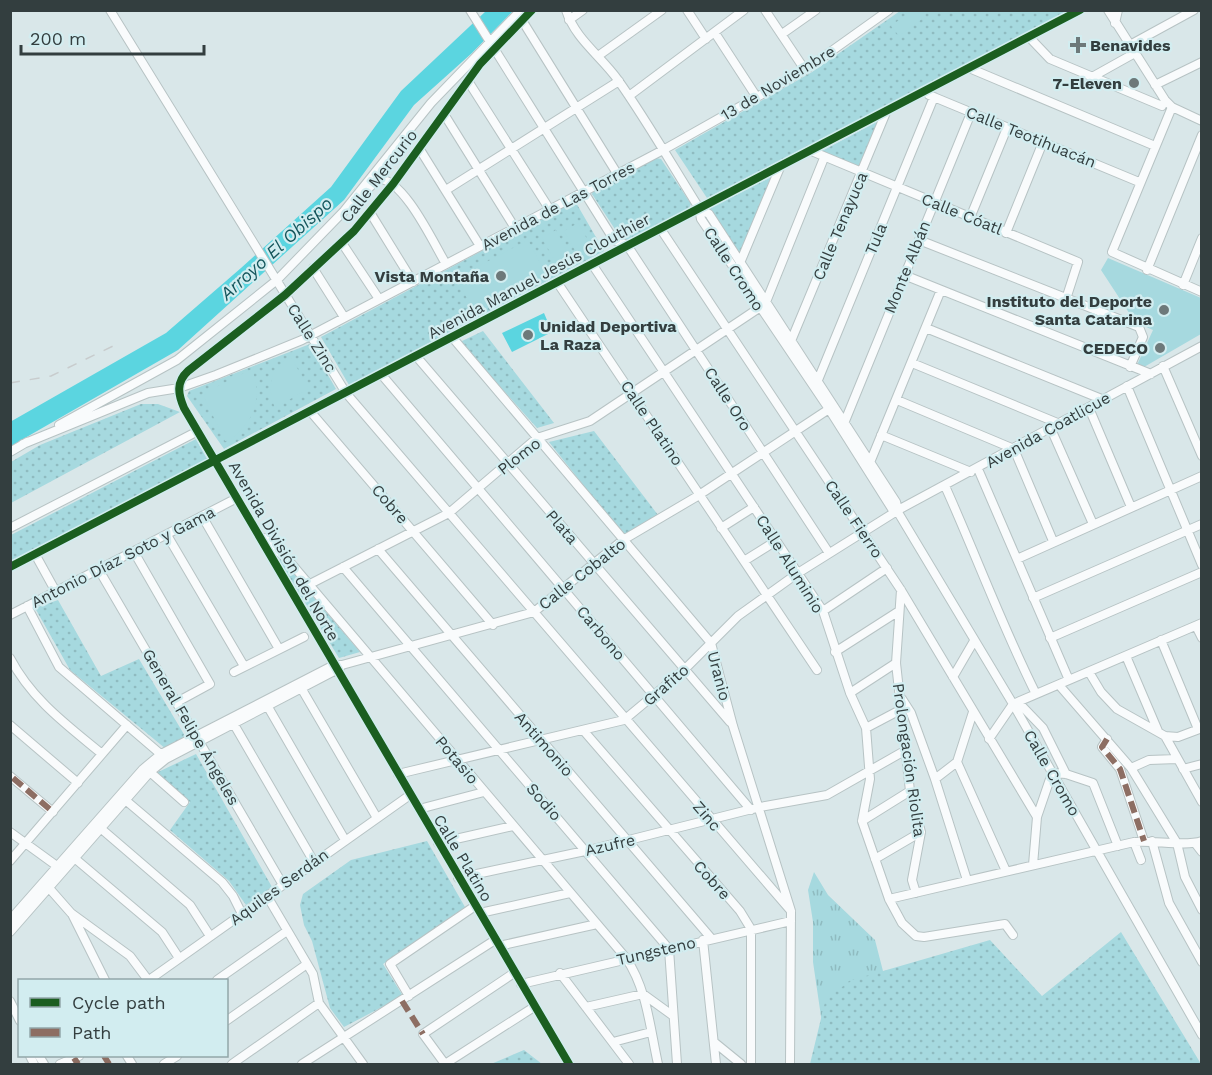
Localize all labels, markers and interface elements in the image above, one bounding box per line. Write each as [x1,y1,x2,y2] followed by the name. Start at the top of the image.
[21,18,204,56] scale bar
[30,28,86,49] text: 200 m
[1090,36,1171,55] place label: Benavides
[1071,38,1085,52] marker: Benavides
[718,41,838,125] street label: 13 de Noviembre
[1052,74,1122,93] place label: 7-Eleven
[1127,76,1141,90] marker: 7-Eleven
[963,102,1099,172] street label: Calle Teotihuacán
[337,126,421,226] street label: Calle Mercurio
[478,158,638,254] street label: Avenida de Las Torres
[809,169,871,283] street label: Calle Tenayuca
[919,189,1005,239] street label: Calle Cóatl
[215,192,336,305] water label: Arroyo El Obispo
[424,209,654,343] street label: Avenida Manuel Jesús Clouthier
[880,218,934,316] street label: Monte Albán
[861,220,891,258] street label: Tula
[700,223,768,315] street label: Calle Cromo
[375,267,490,286] place label: Vista Montaña
[494,269,508,283] marker: Vista Montaña
[987,292,1153,329] place label: Instituto del Deporte Santa Catarina
[283,300,341,376] street label: Calle Zinc
[1157,303,1171,317] marker: Instituto del Deporte Santa Catarina
[540,317,677,354] place label: Unidad Deportiva La Raza
[521,328,535,342] marker: Unidad Deportiva La Raza
[1083,339,1148,358] place label: CEDECO
[1153,341,1167,355] marker: CEDECO
[700,364,756,434] street label: Calle Oro
[617,377,687,469] street label: Calle Platino
[983,388,1113,472] street label: Avenida Coatlicue
[494,433,544,479] street label: Plomo
[225,458,343,644] street label: Avenida División del Norte
[821,476,887,562] street label: Calle Fierro
[368,480,412,528] street label: Cobre
[28,502,218,612] street label: Antonio Díaz Soto y Gama
[542,506,582,548] street label: Plata
[752,511,828,617] street label: Calle Aluminio
[535,534,629,614] street label: Calle Cobalto
[573,602,629,664] street label: Carbono
[138,646,244,808] street label: General Felipe Ángeles
[703,649,735,703] street label: Uranio
[639,660,693,710] street label: Grafito
[889,682,929,838] street label: Prolongación Riolita
[511,708,577,780] street label: Antimonio
[1020,727,1084,819] street label: Calle Cromo
[431,732,483,788] street label: Potasio
[522,779,566,825] street label: Sodio
[689,797,725,835] street label: Zinc
[430,811,496,905] street label: Calle Platino
[583,830,637,860] street label: Azufre
[226,845,332,929] street label: Aquiles Serdán
[690,857,734,903] street label: Cobre
[614,933,698,969] street label: Tungsteno
[18,979,228,1057] legend
[72,992,166,1013] text: Cycle path
[72,1022,112,1043] text: Path

